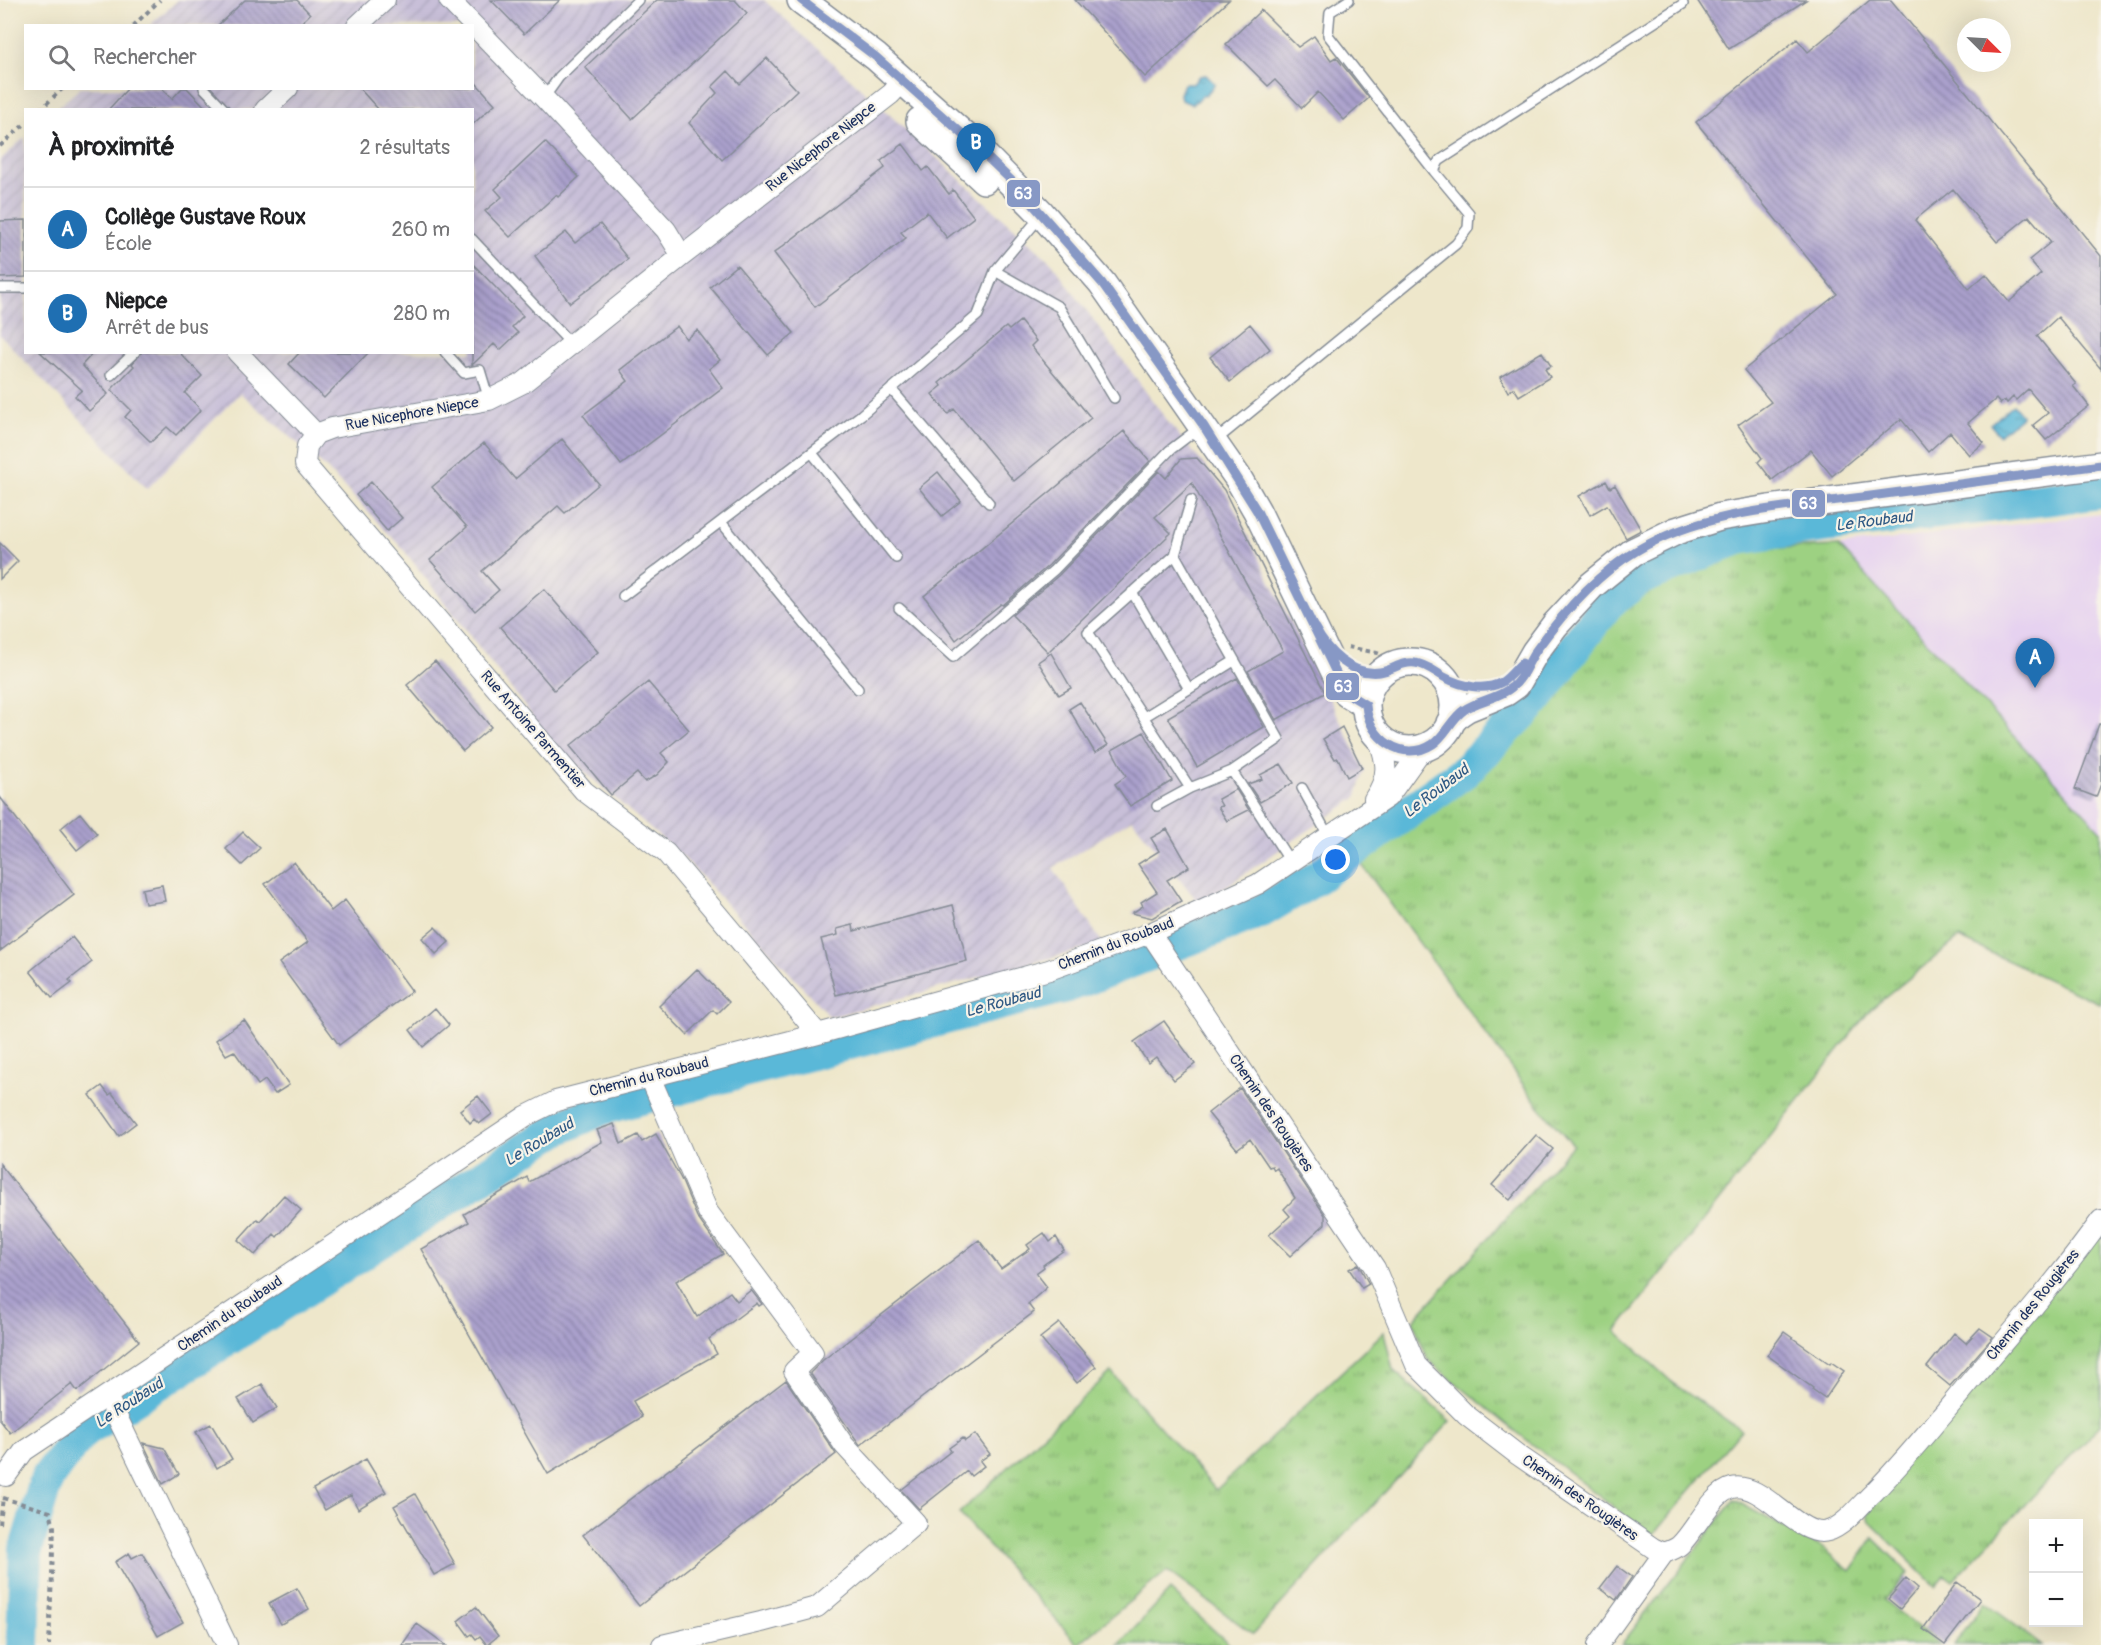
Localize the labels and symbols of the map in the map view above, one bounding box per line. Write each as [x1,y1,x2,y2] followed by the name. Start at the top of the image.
[1957,18,2011,72] north arrow
[762,98,880,196] street label: Rue Nicephore Niepce
[956,124,996,173] pin: B
[1006,179,1041,208] line badge: 63
[1014,184,1032,204] text: 63
[344,393,481,435] street label: Rue Nicephore Niepce
[1791,489,1826,518] line badge: 63
[1799,494,1817,514] text: 63
[1834,506,1916,536] water label: Le Roubaud
[2016,638,2054,688] pin: A
[476,667,590,794] street label: Rue Antoine Parmentier
[1325,672,1360,701] line badge: 63
[1334,677,1352,697] text: 63
[1399,758,1475,822] water label: Le Roubaud
[1321,845,1350,874] your location
[1055,913,1177,975] street label: Chemin du Roubaud
[963,982,1045,1022] water label: Le Roubaud
[1225,1051,1318,1176] street label: Chemin des Rougières
[587,1053,711,1101] street label: Chemin du Roubaud
[501,1112,579,1170] water label: Le Roubaud
[1982,1245,2084,1364] street label: Chemin des Rougières
[174,1272,286,1356] street label: Chemin du Roubaud
[91,1372,169,1432] water label: Le Roubaud
[1518,1451,1642,1545] street label: Chemin des Rougières

